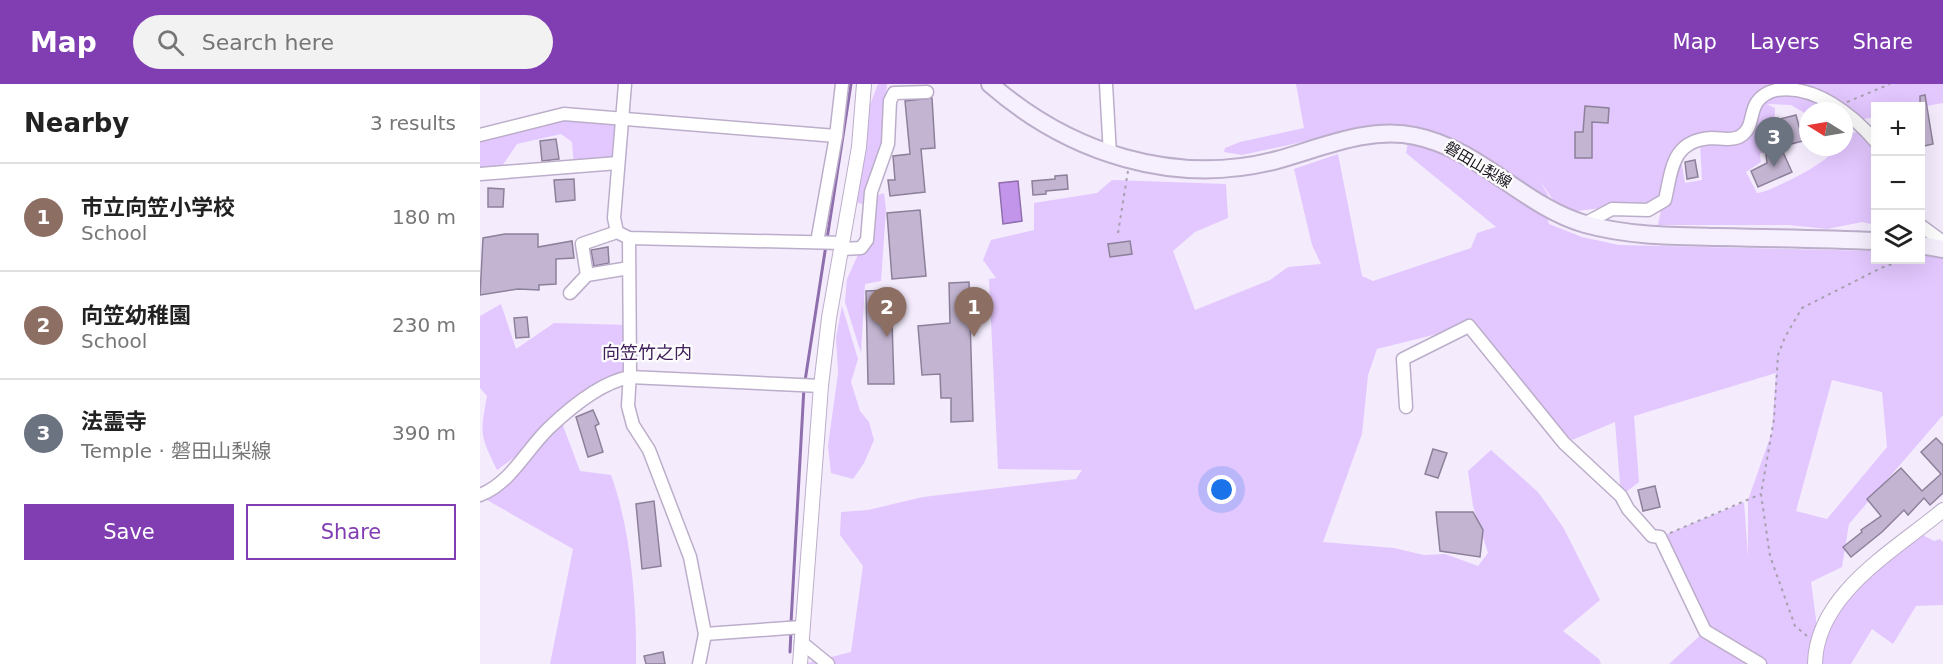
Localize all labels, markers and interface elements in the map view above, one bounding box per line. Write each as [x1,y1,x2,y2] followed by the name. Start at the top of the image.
[133,15,553,69] search box
[30,26,97,59] text: Map
[154,26,187,59] icon: search
[202,30,334,55] text: Search here
[1673,30,1717,54] text: Map
[1750,30,1819,54] text: Layers
[1852,30,1913,54] text: Share
[1799,102,1853,156] north arrow
[1871,102,1925,264] map controls
[1871,102,1925,156] button: +
[24,108,129,138] text: Nearby
[370,111,456,135] text: 3 results
[1754,118,1794,167] pin: 3
[1441,138,1515,192] street label: 磐田山梨線
[1871,156,1925,210] button: −
[81,195,235,220] text: 市立向笠小学校
[37,205,50,229] text: 1
[392,205,456,229] text: 180 m
[1871,210,1925,264] button: layers
[81,221,147,245] text: School
[868,288,906,337] pin: 2
[954,288,994,337] pin: 1
[81,303,191,328] text: 向笠幼稚園
[37,313,50,337] text: 2
[392,313,456,337] text: 230 m
[81,329,147,353] text: School
[602,342,692,363] district label: 向笠竹之内
[81,409,147,434] text: 法霊寺
[37,421,50,445] text: 3
[392,421,456,445] text: 390 m
[81,439,271,463] text: Temple · 磐田山梨線
[1207,475,1236,504] your location
[24,504,234,560] button: Save
[246,504,456,560] button: Share

